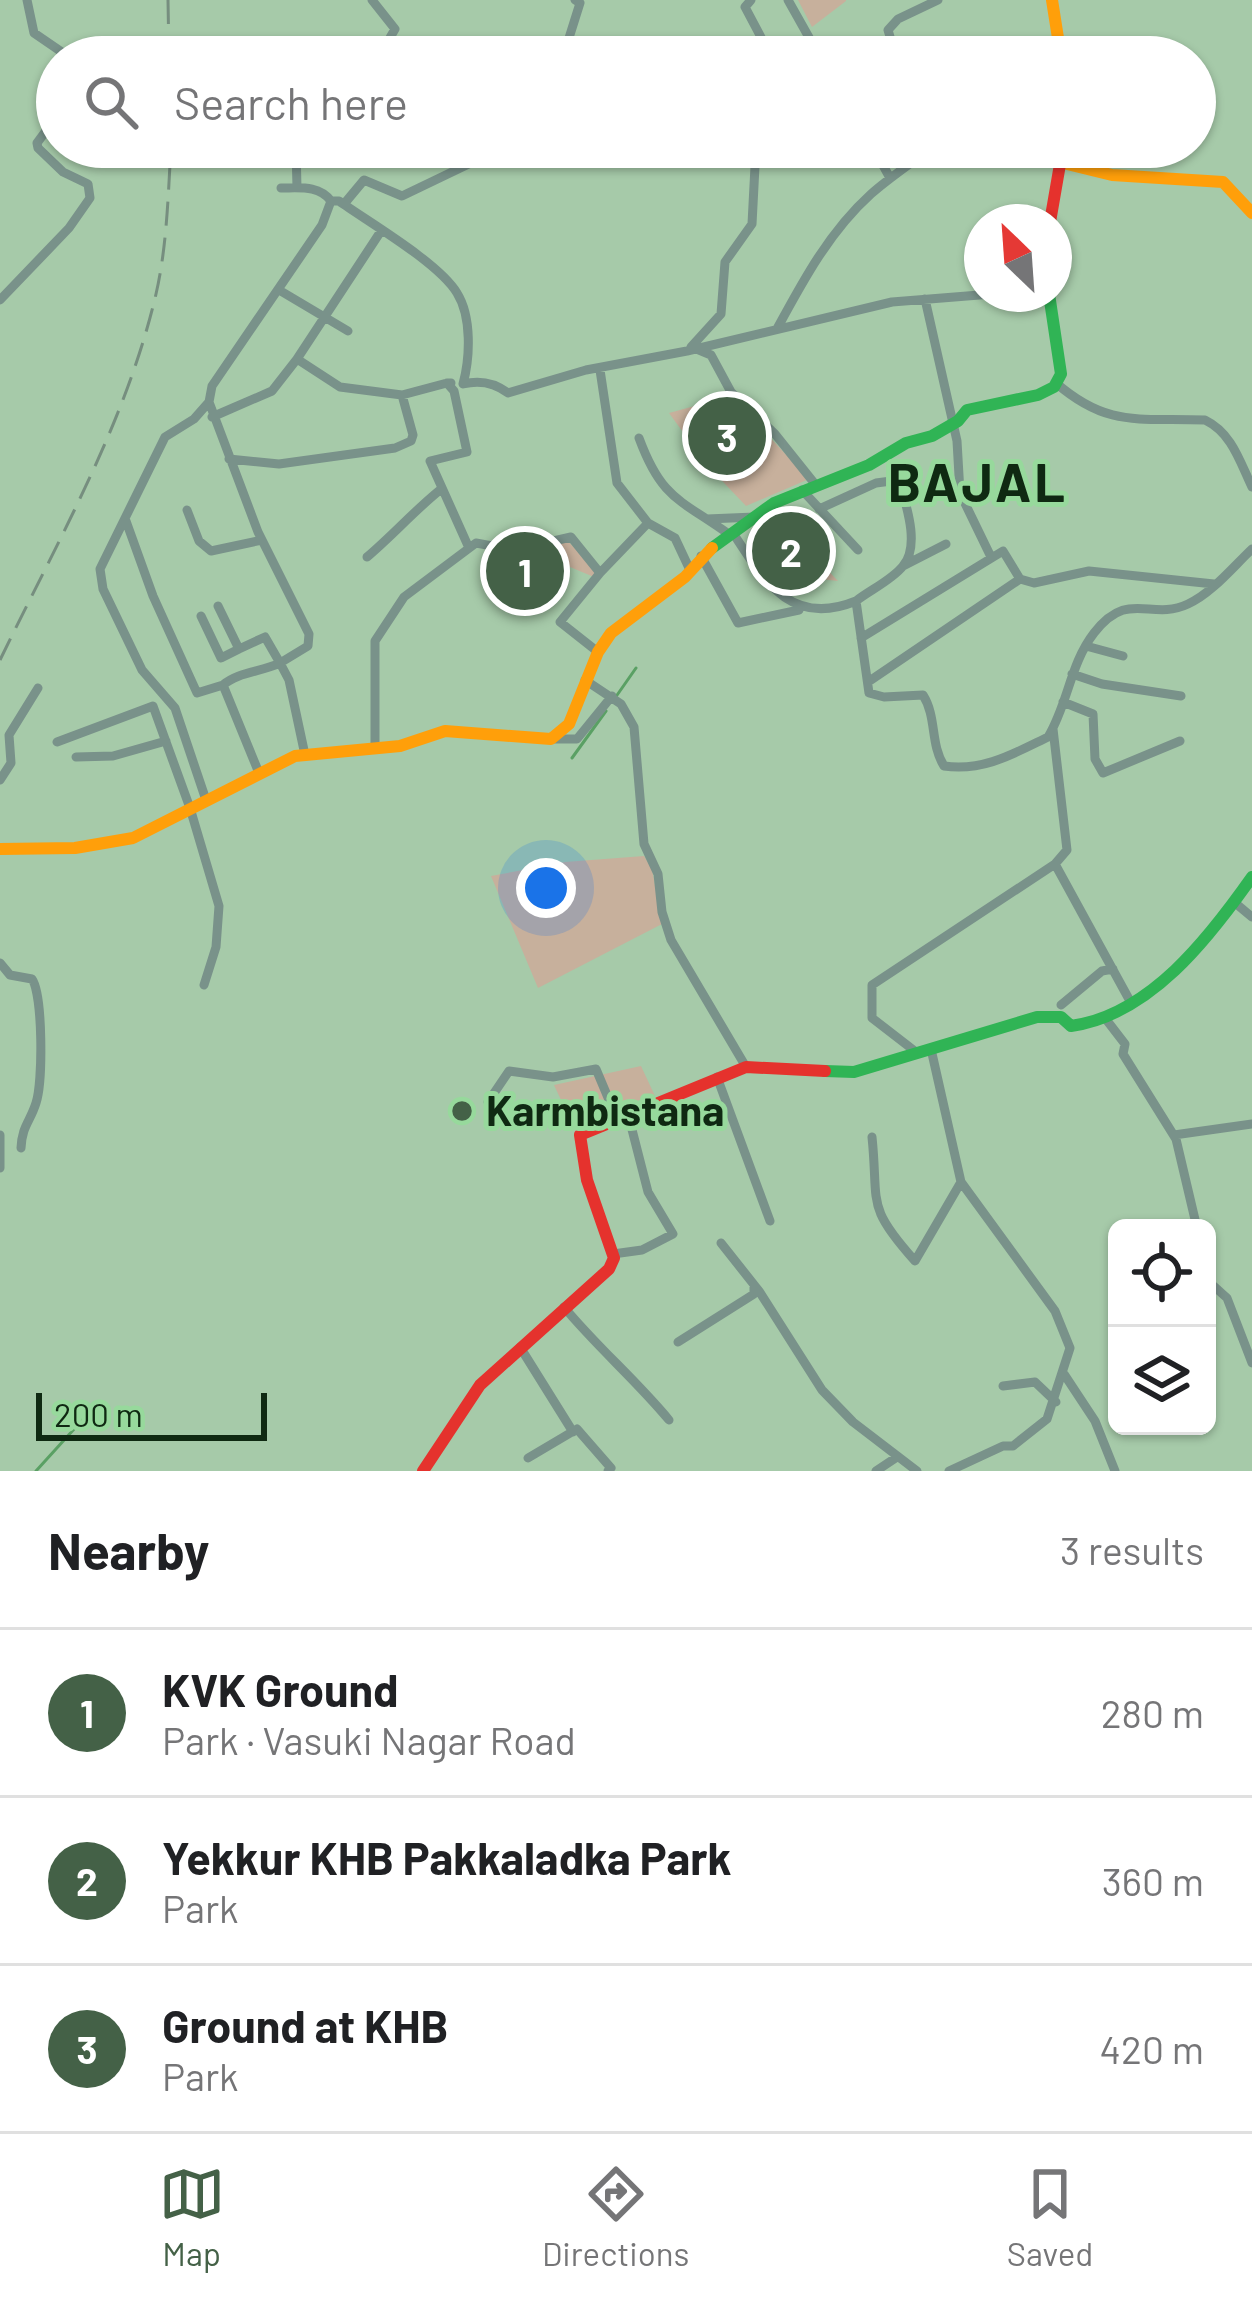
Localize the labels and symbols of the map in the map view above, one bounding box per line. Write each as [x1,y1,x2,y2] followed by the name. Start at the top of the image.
[964,204,1072,312] north arrow
[688,391,766,481] pin: 3
[888,448,1068,513] district label: BAJAL
[752,506,830,596] pin: 2
[486,526,564,616] pin: 1
[516,858,576,918] your location
[486,1084,724,1134] place label: Karmbistana
[449,1098,475,1124] marker: Karmbistana
[36,1387,267,1440] scale bar

